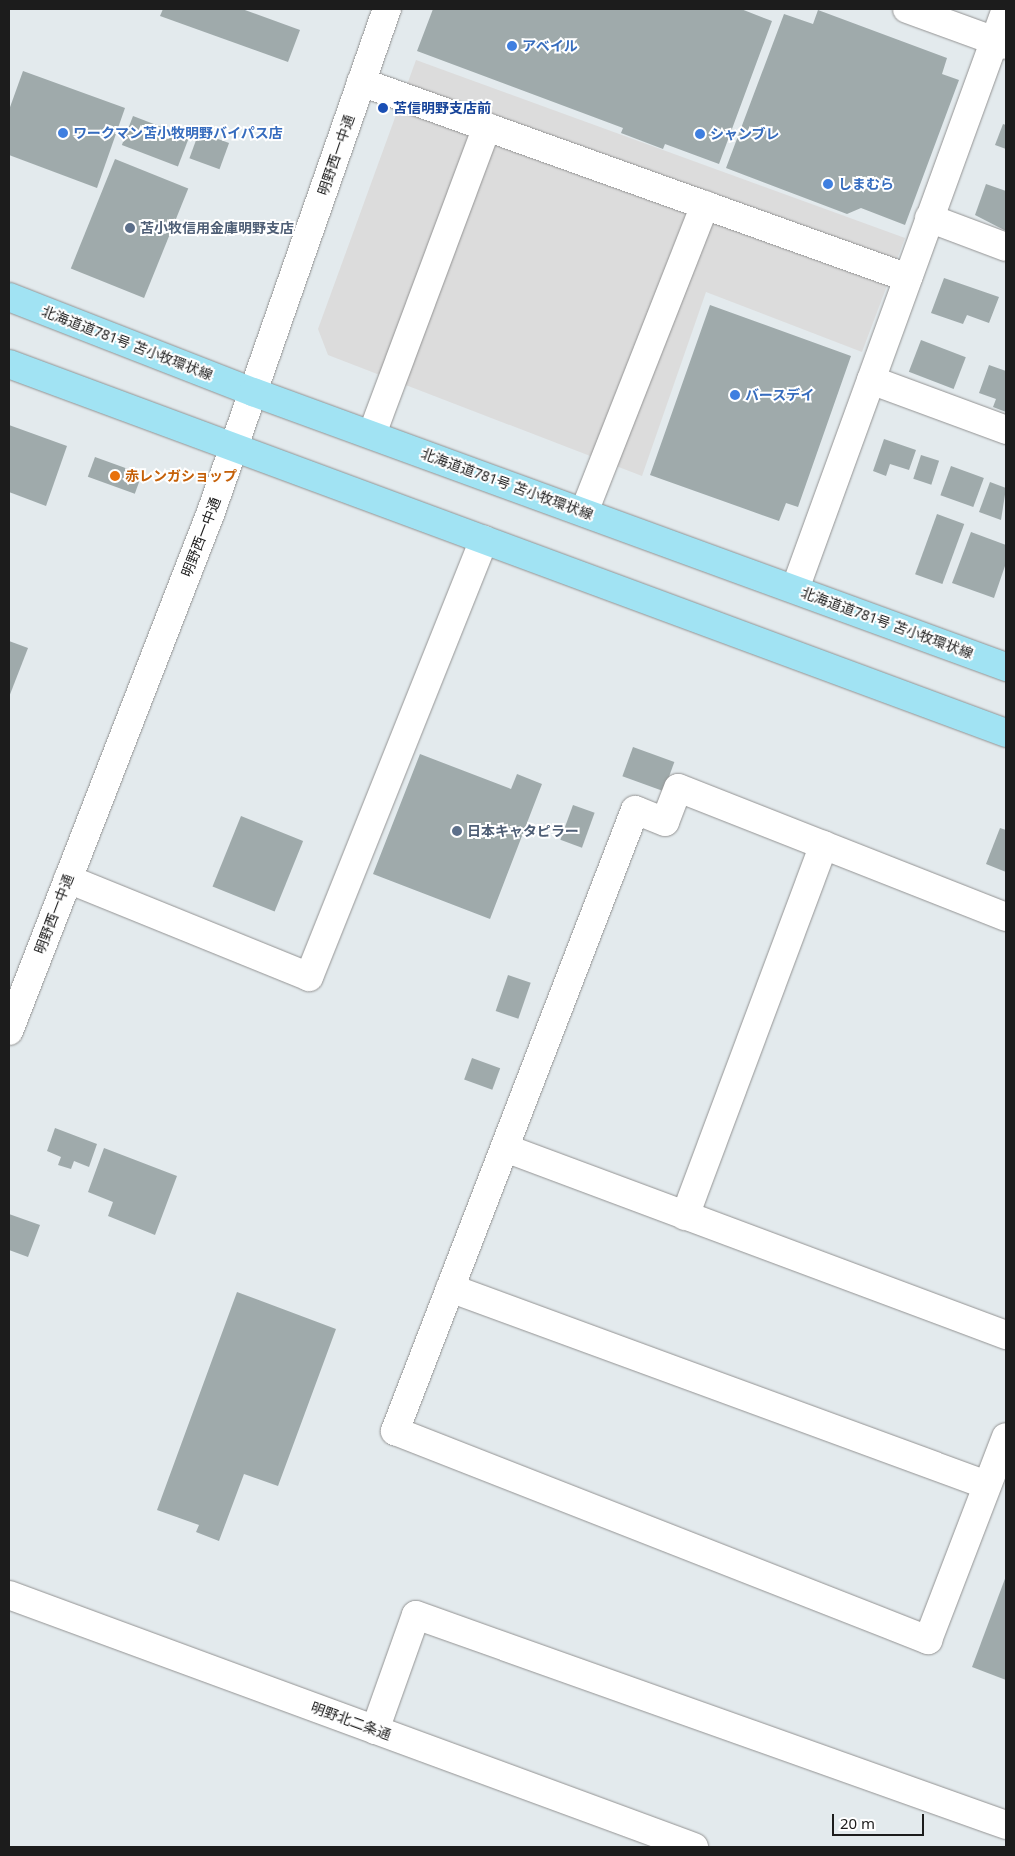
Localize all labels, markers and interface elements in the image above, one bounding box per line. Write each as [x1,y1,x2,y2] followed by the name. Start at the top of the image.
[522,38,578,54] place label: アベイル
[506,40,518,52] marker: アベイル
[393,100,491,116] place label: 苫信明野支店前
[377,102,389,114] marker: 苫信明野支店前
[314,113,358,197] street label: 明野西一中通
[73,125,283,141] place label: ワークマン苫小牧明野バイパス店
[710,126,780,142] place label: シャンブレ
[57,127,69,139] marker: ワークマン苫小牧明野バイパス店
[694,128,706,140] marker: シャンブレ
[838,176,894,192] place label: しまむら
[822,178,834,190] marker: しまむら
[140,220,294,236] place label: 苫小牧信用金庫明野支店
[124,222,136,234] marker: 苫小牧信用金庫明野支店
[39,303,215,383] street label: 北海道道781号 苫小牧環状線
[745,387,815,403] place label: バースデイ
[729,389,741,401] marker: バースデイ
[419,445,595,523] street label: 北海道道781号 苫小牧環状線
[125,468,237,484] place label: 赤レンガショップ
[109,470,121,482] marker: 赤レンガショップ
[178,495,224,579] street label: 明野西一中通
[799,584,975,662] street label: 北海道道781号 苫小牧環状線
[467,823,579,839] place label: 日本キャタピラー
[451,825,463,837] marker: 日本キャタピラー
[31,872,77,956] street label: 明野西一中通
[309,1699,393,1743] street label: 明野北二条通
[835,1804,928,1836] scale bar
[840,1813,875,1833] text: 20 m

